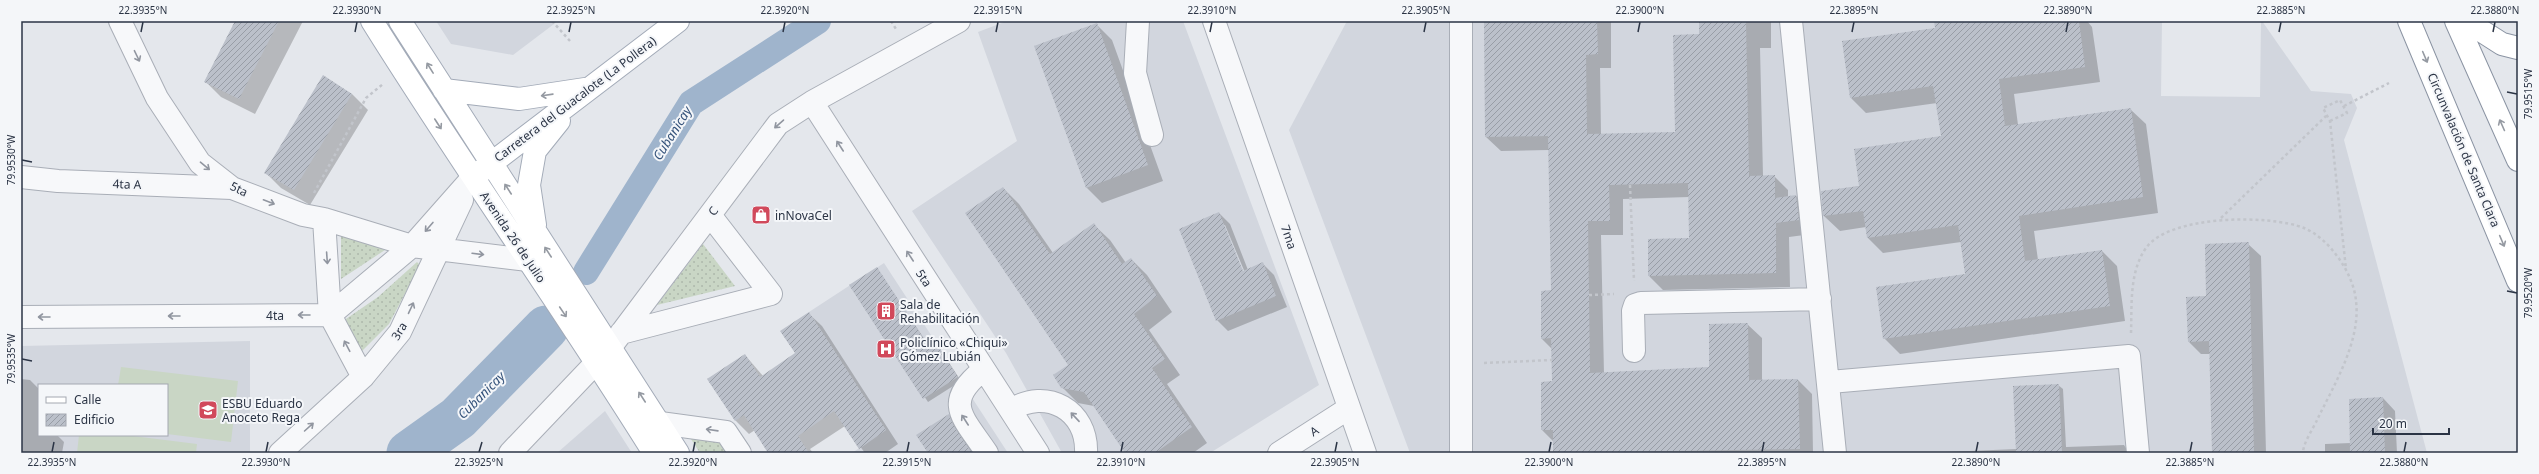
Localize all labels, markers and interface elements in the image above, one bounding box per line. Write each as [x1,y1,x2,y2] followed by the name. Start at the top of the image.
[119,3,167,17] text: 22.3935°N
[333,3,381,17] text: 22.3930°N
[547,3,595,17] text: 22.3925°N
[761,3,809,17] text: 22.3920°N
[974,3,1022,17] text: 22.3915°N
[1188,3,1236,17] text: 22.3910°N
[1402,3,1450,17] text: 22.3905°N
[1616,3,1664,17] text: 22.3900°N
[1830,3,1878,17] text: 22.3895°N
[2044,3,2092,17] text: 22.3890°N
[2257,3,2305,17] text: 22.3885°N
[2471,3,2519,17] text: 22.3880°N
[490,32,660,166] street label: Carretera del Guacalote (La Pollera)
[134,50,141,62] one-way arrow
[2422,50,2429,62] one-way arrow
[426,62,434,74] one-way arrow
[2521,68,2535,119] text: 79.9515°W
[2424,70,2504,230] street label: Circunvalación de Santa Clara
[541,91,554,99] one-way arrow
[648,102,696,163] water label: Cubanicay
[434,119,442,130] one-way arrow
[774,119,785,128] one-way arrow
[2498,119,2505,131] one-way arrow
[4,134,18,185] text: 79.9530°W
[836,141,844,152] one-way arrow
[200,162,210,171] one-way arrow
[112,175,142,193] street label: 4ta A
[227,177,251,201] street label: 5ta
[504,184,512,195] one-way arrow
[476,188,550,286] street label: Avenida 26 de Julio
[262,199,274,207] one-way arrow
[704,203,722,219] street label: C
[750,204,772,226] shop icon: inNovaCel
[775,207,832,224] place label: inNovaCel
[424,222,433,233] one-way arrow
[1277,222,1301,252] street label: 7ma
[2499,235,2506,247] one-way arrow
[544,246,553,257] one-way arrow
[471,250,484,258] one-way arrow
[323,251,330,264] one-way arrow
[906,251,914,262] one-way arrow
[912,266,936,290] street label: 5ta
[2521,267,2535,318] text: 79.9520°W
[900,296,980,327] place label: Sala de Rehabilitación
[875,300,897,322] building icon: Sala de Rehabilitación
[408,303,415,315] one-way arrow
[559,306,567,317] one-way arrow
[266,307,284,324] street label: 4ta
[298,311,311,319] one-way arrow
[168,312,181,320] one-way arrow
[38,313,51,321] one-way arrow
[387,319,411,343] street label: 3ra
[4,333,18,384] text: 79.9535°W
[900,334,1008,365] place label: Policlínico «Chiqui» Gómez Lubián
[875,338,897,360] hospital icon: Policlínico «Chiqui» Gómez Lubián
[342,340,350,352] one-way arrow
[453,367,509,423] water label: Cubanicay
[38,384,168,436] legend
[74,391,102,408] text: Calle
[638,391,646,402] one-way arrow
[222,395,303,426] place label: ESBU Eduardo Anoceto Rega
[197,399,219,421] school or university icon: ESBU Eduardo Anoceto Rega
[2373,410,2449,436] scale bar
[74,411,115,428] text: Edificio
[1070,412,1079,422] one-way arrow
[961,414,969,426] one-way arrow
[2379,415,2407,432] text: 20 m
[304,422,314,431] one-way arrow
[1306,422,1322,440] street label: A
[706,426,719,434] one-way arrow
[28,455,76,469] text: 22.3935°N
[242,455,290,469] text: 22.3930°N
[455,455,503,469] text: 22.3925°N
[669,455,717,469] text: 22.3920°N
[883,455,931,469] text: 22.3915°N
[1097,455,1145,469] text: 22.3910°N
[1311,455,1359,469] text: 22.3905°N
[1525,455,1573,469] text: 22.3900°N
[1738,455,1786,469] text: 22.3895°N
[1952,455,2000,469] text: 22.3890°N
[2166,455,2214,469] text: 22.3885°N
[2380,455,2428,469] text: 22.3880°N

